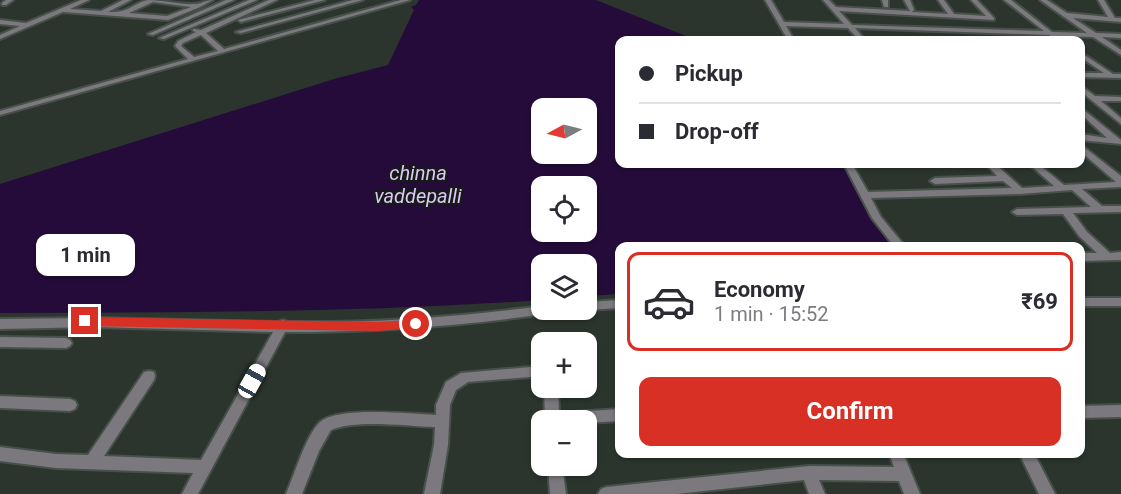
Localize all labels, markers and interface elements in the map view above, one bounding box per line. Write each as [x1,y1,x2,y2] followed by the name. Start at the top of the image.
[675,61,743,86] text: Pickup
[531,98,597,164] north arrow
[531,98,597,476] map controls
[675,119,759,144] text: Drop-off
[374,161,462,208] water label: chinna vaddepalli
[531,176,597,242] button: locate
[36,234,134,276] callout: 1 min
[60,243,111,267] text: 1 min
[531,254,597,320] button: layers
[642,275,696,329] icon: car
[714,277,805,302] text: Economy
[1021,289,1058,314] text: ₹69
[714,302,829,326] text: 1 min · 15:52
[71,307,98,334] route end
[402,310,429,337] route start
[531,332,597,398] button: +
[235,361,269,401] car
[639,377,1061,446] button: Confirm
[531,410,597,476] button: −

